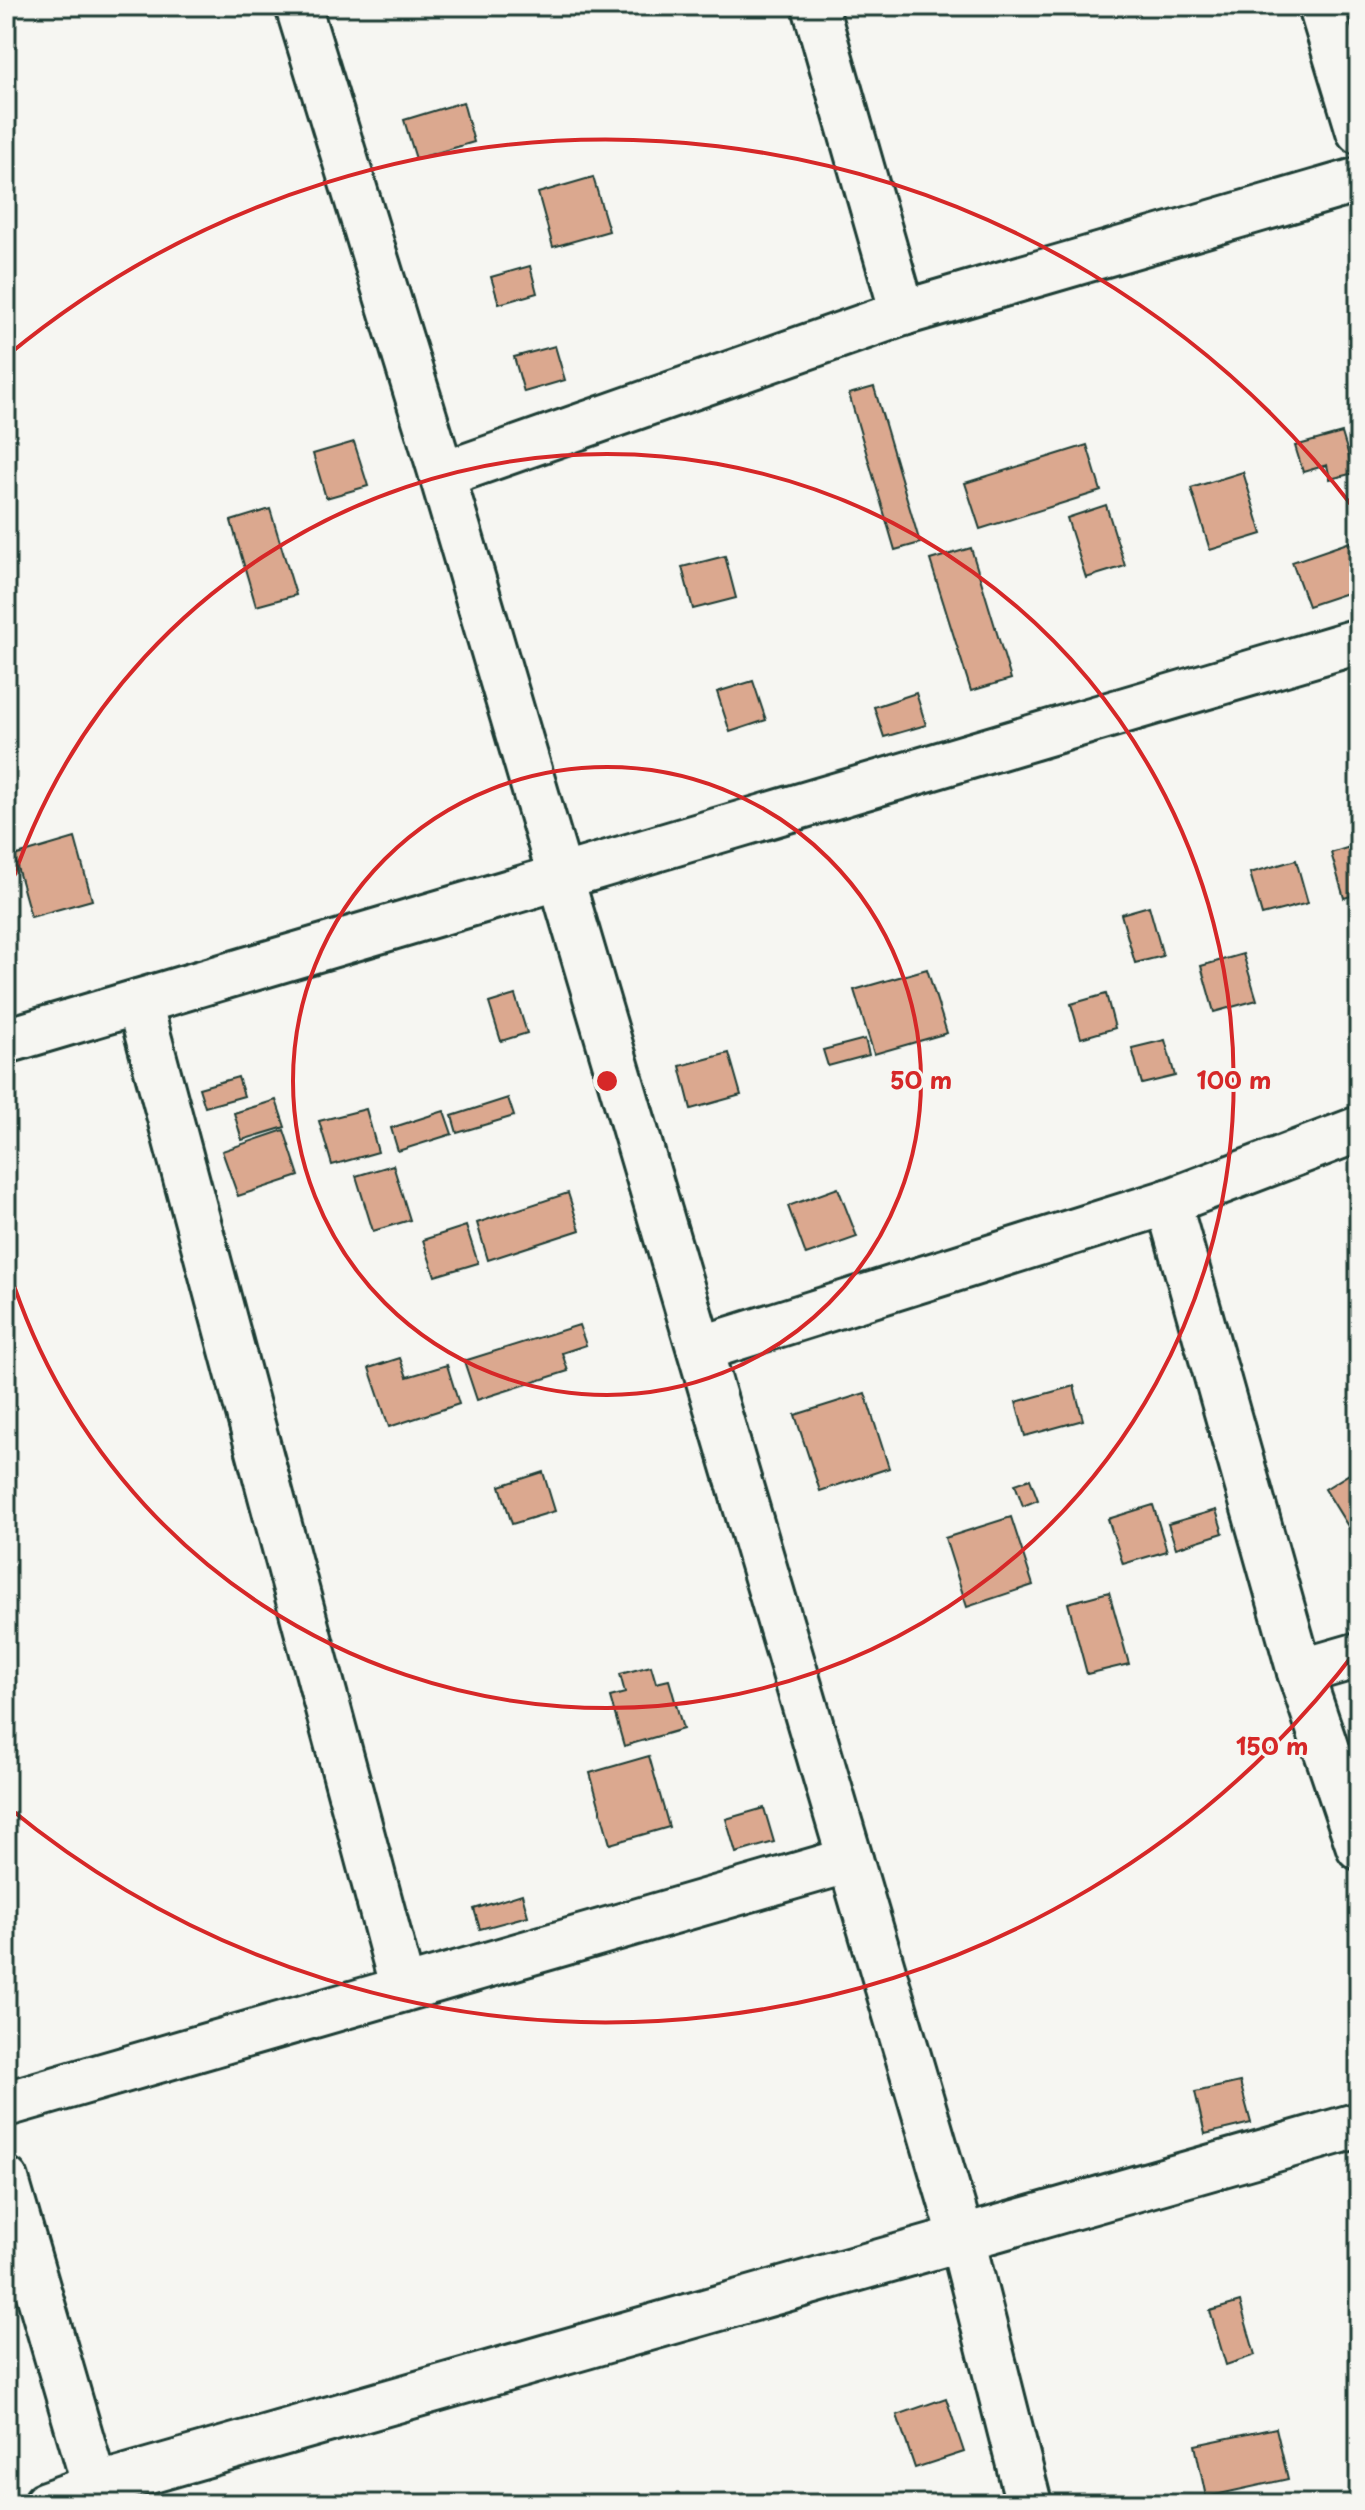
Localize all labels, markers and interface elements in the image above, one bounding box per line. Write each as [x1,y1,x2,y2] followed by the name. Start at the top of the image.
[890,1061,952,1097] text: 50 m
[1197,1061,1271,1097] text: 100 m
[593,1067,621,1095] centre of rings
[1236,1727,1308,1763] text: 150 m

